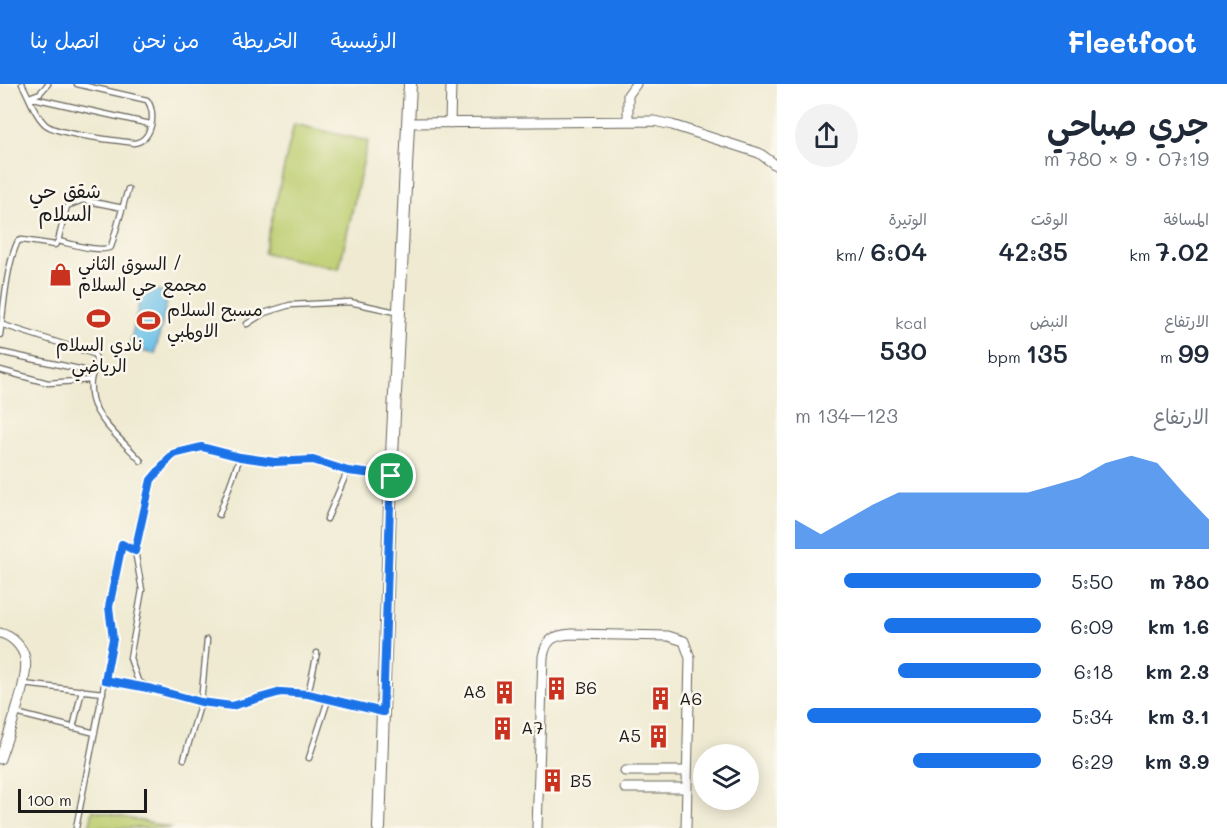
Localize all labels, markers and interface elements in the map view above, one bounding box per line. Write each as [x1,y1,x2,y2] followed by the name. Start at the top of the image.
[1067,24,1197,60] text: Fleetfoot
[30,26,100,53] text: اتصل بنا
[133,26,199,53] text: من نحن
[232,26,298,53] text: الخريطة
[331,26,397,53] text: الرئيسية
[1047,101,1209,144] text: جري صباحي
[795,104,858,167] button: share
[1044,145,1209,171] text: 07:19 · 9 × 780 m
[29,177,101,229] district label: شقق حي السلام
[888,208,927,229] text: الوتيرة
[1031,208,1068,229] text: الوقت
[1163,208,1209,229] text: المسافة
[871,234,927,268] text: 6:04
[999,234,1068,268] text: 42:35
[1156,234,1209,268] text: 7.02
[836,244,871,265] text: /km
[1129,244,1156,265] text: km
[78,251,207,301] place label: السوق الثاني / مجمع حي السلام
[47,261,73,287] shop icon: السوق الثاني / مجمع حي السلام
[167,297,263,347] place label: مسبح السلام الاولمبي
[86,306,112,332] sports icon: نادي السلام الرياضي
[136,307,162,333] sports icon: مسبح السلام الاولمبي
[1030,310,1068,331] text: النبض
[1164,310,1209,331] text: الارتفاع
[895,312,927,333] text: kcal
[56,332,142,382] place label: نادي السلام الرياضي
[880,333,927,367] text: 530
[1026,336,1068,370] text: 135
[1178,336,1209,370] text: 99
[988,346,1026,367] text: bpm
[1160,346,1178,367] text: m
[795,402,898,428] text: 123–134 m
[1153,403,1209,429] text: الارتفاع
[365,450,416,501] pin
[374,459,407,492] icon: arrive
[1071,568,1113,594] text: 5:50
[1150,568,1209,594] text: 780 m
[1071,613,1113,639] text: 6:09
[1148,613,1209,639] text: 1.6 km
[1074,658,1113,684] text: 6:18
[1146,658,1209,684] text: 2.3 km
[544,675,570,701] building icon: B6
[575,675,597,699] place label: B6
[463,679,486,703] place label: A8
[491,679,517,705] building icon: A8
[648,686,674,712] building icon: A6
[679,686,702,710] place label: A6
[1072,703,1113,729] text: 5:34
[1148,703,1209,729] text: 3.1 km
[490,715,516,741] building icon: A7
[521,715,543,739] place label: A7
[618,723,641,747] place label: A5
[646,723,672,749] building icon: A5
[693,744,759,810] map controls
[693,744,759,810] button: layers
[1072,748,1113,774] text: 6:29
[1145,748,1209,774] text: 3.9 km
[539,768,565,794] building icon: B5
[570,768,592,792] place label: B5
[18,786,147,814] scale bar
[27,789,72,810] text: 100 m

